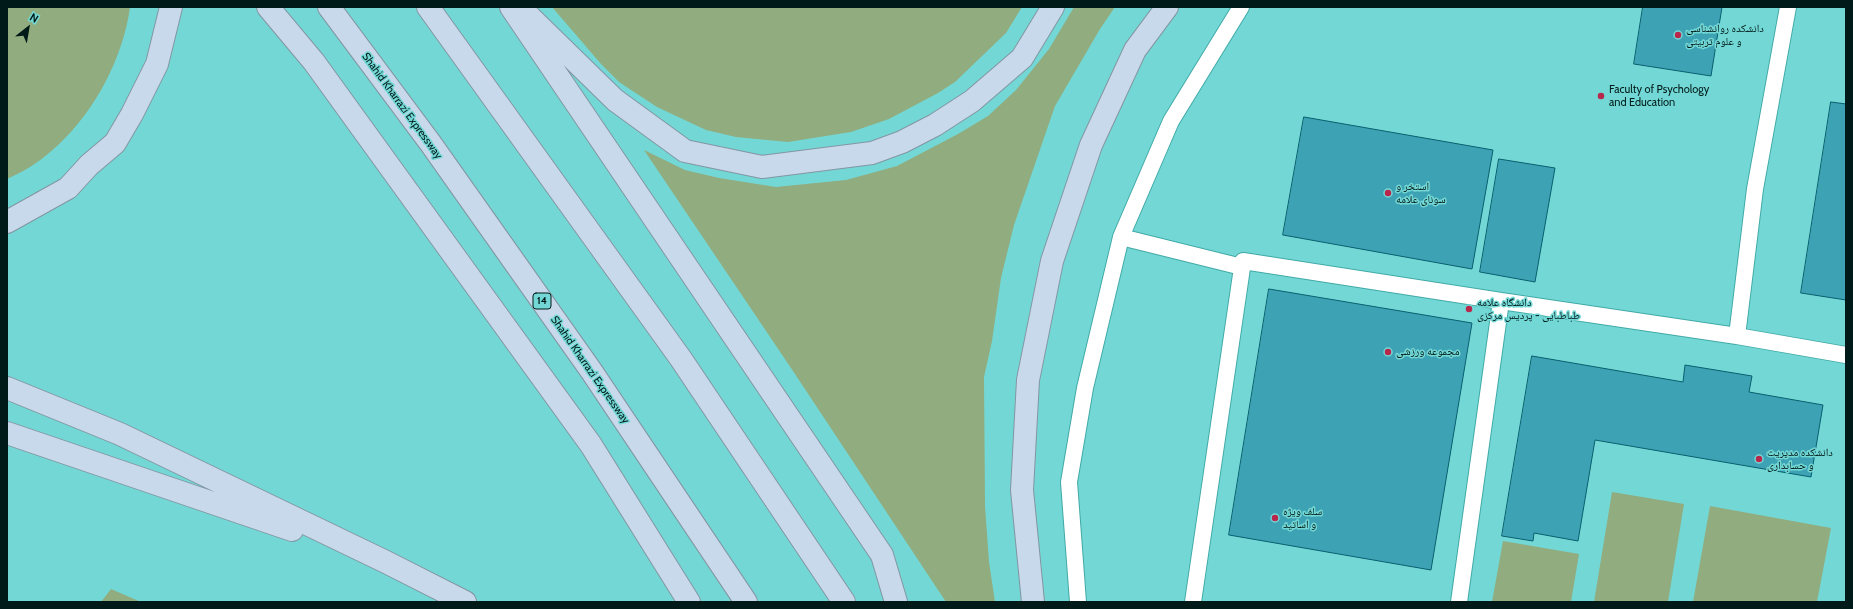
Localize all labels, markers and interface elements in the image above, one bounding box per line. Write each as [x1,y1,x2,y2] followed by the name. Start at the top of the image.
[8,8,48,48] north arrow
[27,10,41,26] text: N
[1686,22,1764,48] place label: دانشکده روانشناسی و علوم تربیتی
[1673,30,1683,40] marker: دانشکده روانشناسی و علوم تربیتی
[359,50,445,162] street label: Shahid Kharrazi Expressway
[1609,83,1709,109] place label: Faculty of Psychology and Education
[1596,91,1606,101] marker: Faculty of Psychology and Education
[1396,180,1446,206] place label: استخر و سونای علامه
[1383,188,1393,198] marker: استخر و سونای علامه
[533,293,551,309] road number: 14
[1477,296,1580,322] place label: دانشگاه علامه طباطبایی - پردیس مرکزی
[1464,304,1474,314] marker: دانشگاه علامه طباطبایی - پردیس مرکزی
[548,314,632,426] street label: Shahid Kharrazi Expressway
[1396,345,1459,359] place label: مجموعه ورزشی
[1383,347,1393,357] marker: مجموعه ورزشی
[1767,446,1833,472] place label: دانشکده مدیریت و حسابداری
[1754,454,1764,464] marker: دانشکده مدیریت و حسابداری
[1283,505,1322,531] place label: سلف ویژه و اساتید
[1270,513,1280,523] marker: سلف ویژه و اساتید

